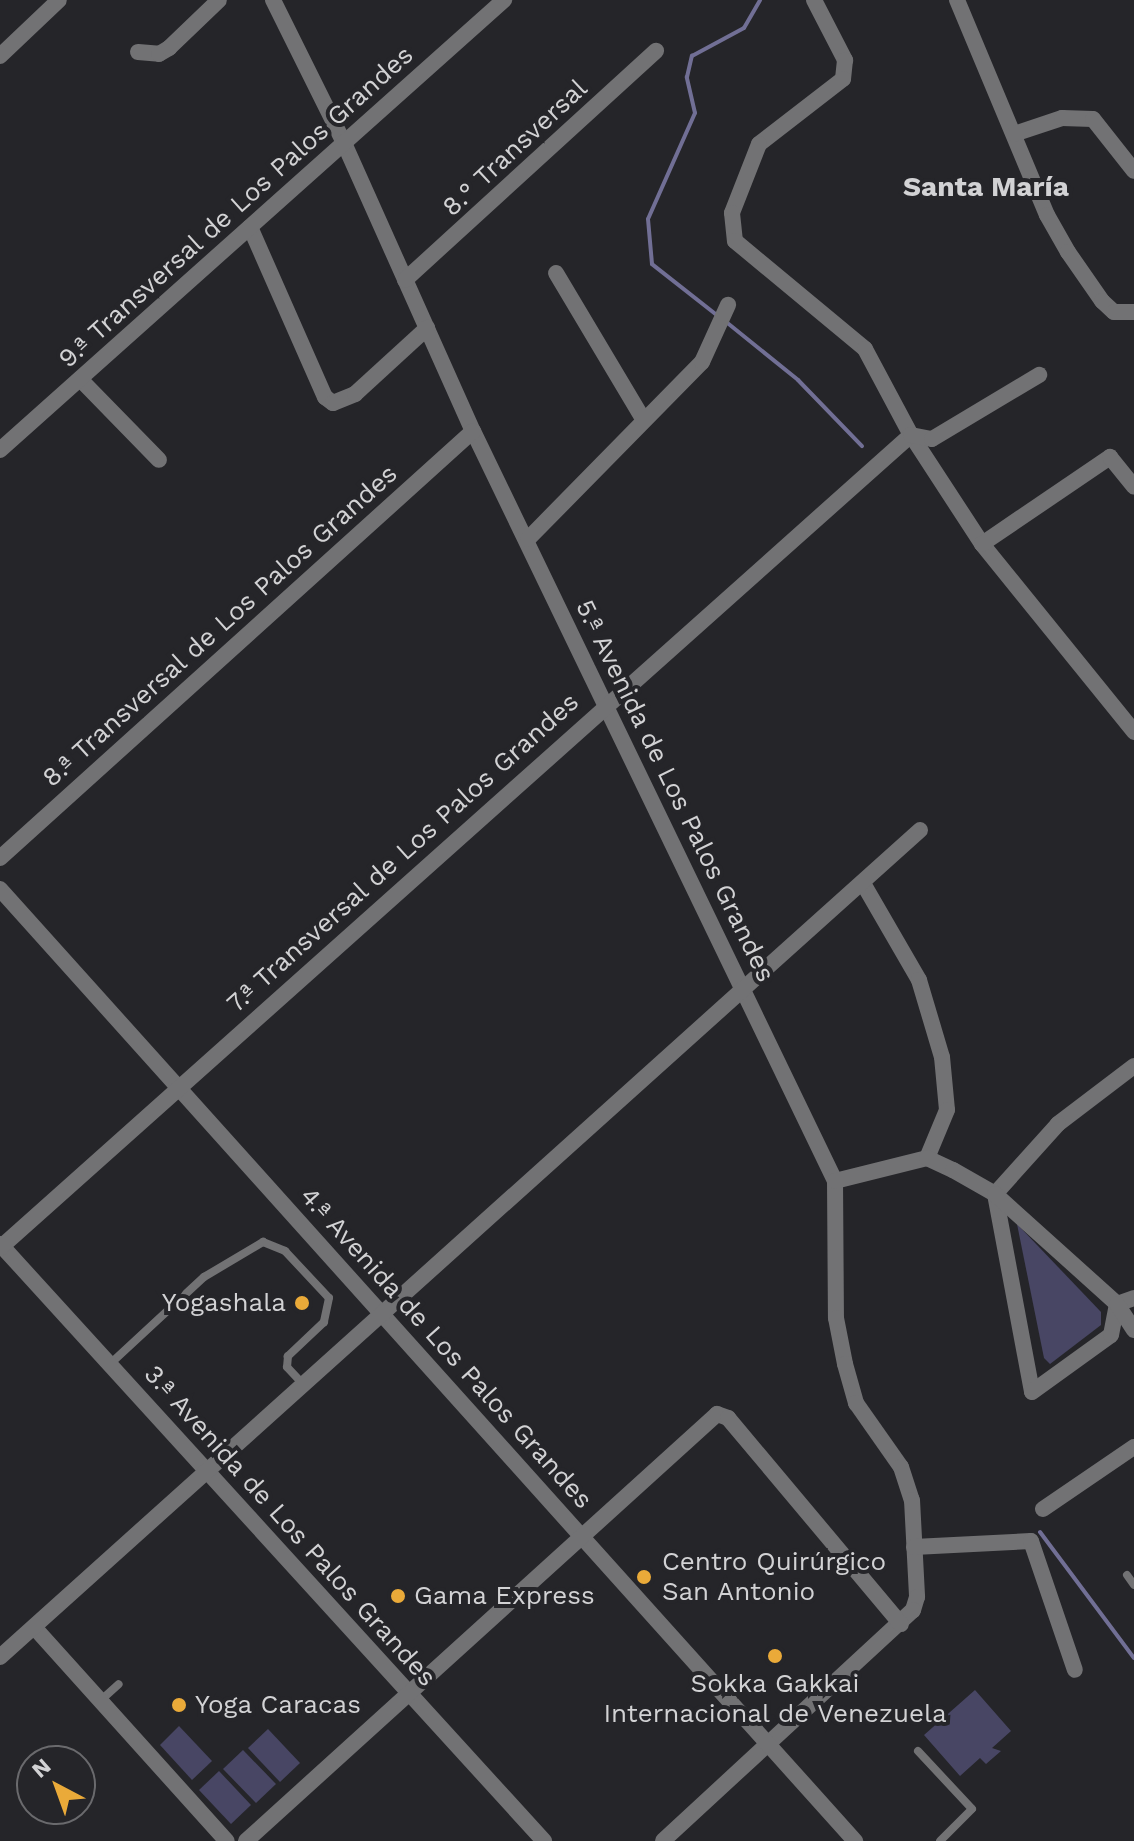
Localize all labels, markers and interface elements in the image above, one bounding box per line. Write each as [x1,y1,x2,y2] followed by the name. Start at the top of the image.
[52,39,420,375] street label: 9.ª Transversal de Los Palos Grandes
[436,73,594,223] street label: 8.° Transversal
[903,170,1069,204] district label: Santa María
[36,458,404,794] street label: 8.ª Transversal de Los Palos Grandes
[568,594,782,988] street label: 5.ª Avenida de Los Palos Grandes
[220,686,586,1020] street label: 7.ª Transversal de Los Palos Grandes
[293,1180,599,1516] street label: 4.ª Avenida de Los Palos Grandes
[162,1287,286,1319] place label: Yogashala
[293,1294,311,1312] marker: Yogashala
[137,1358,443,1694] street label: 3.ª Avenida de Los Palos Grandes
[662,1546,886,1608] place label: Centro Quirúrgico San Antonio
[633,1566,655,1588] marker: Centro Quirúrgico San Antonio
[414,1580,595,1612] place label: Gama Express
[389,1587,407,1605] marker: Gama Express
[766,1647,784,1665] marker: Sokka Gakkai Internacional de Venezuela
[602,1668,948,1730] place label: Sokka Gakkai Internacional de Venezuela
[195,1689,362,1721] place label: Yoga Caracas
[170,1696,188,1714] marker: Yoga Caracas
[16,1745,96,1825] north arrow
[27,1753,56,1783] text: N

